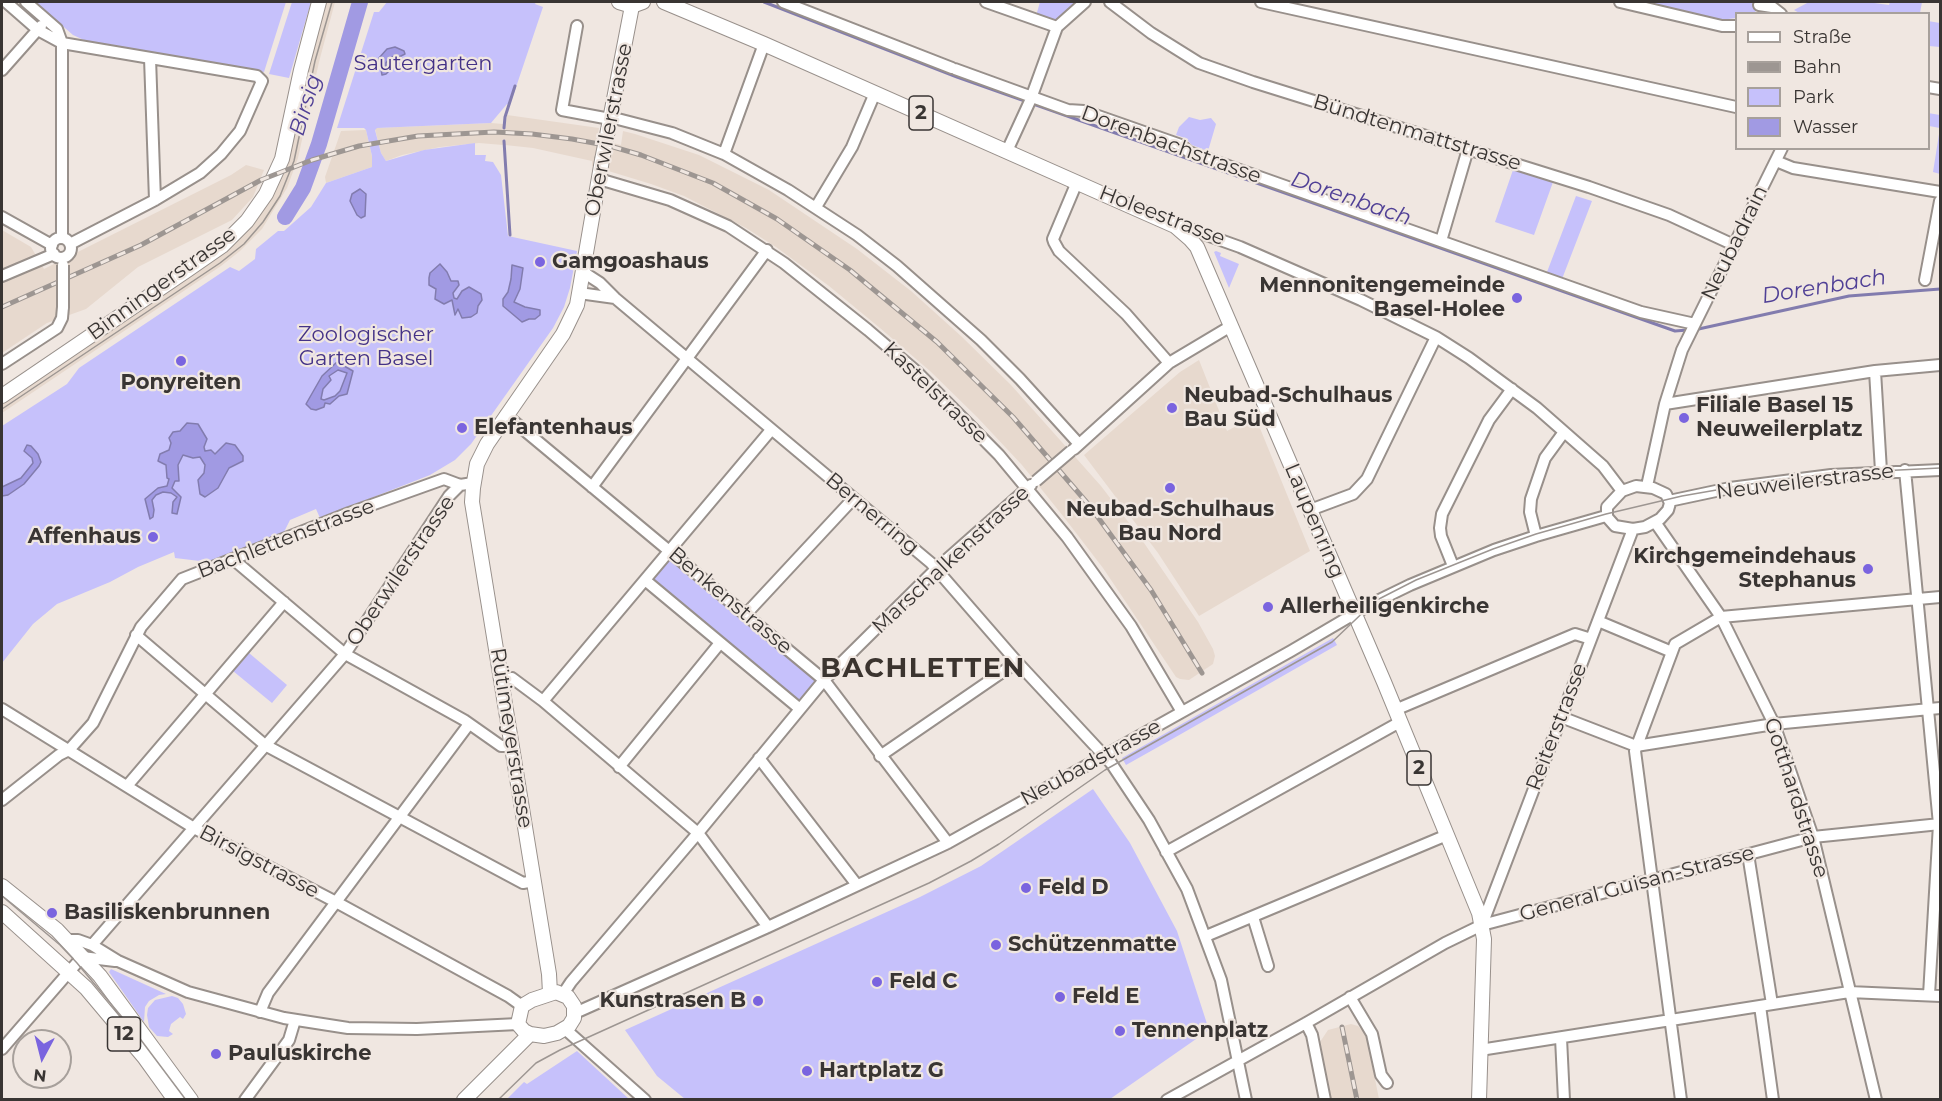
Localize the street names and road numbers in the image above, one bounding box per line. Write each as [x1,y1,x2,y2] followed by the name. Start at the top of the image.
[580,41,638,219] street label: Oberwilerstrasse
[1310,89,1524,177] street label: Bündtenmattstrasse
[909,96,933,130] road number: 2
[1077,101,1265,189] street label: Dorenbachstrasse
[1095,180,1229,252] street label: Holeestrasse
[1696,182,1774,304] street label: Neubadrain
[83,222,241,346] street label: Binningerstrasse
[877,337,993,449] street label: Kastelstrasse
[1715,459,1895,505] street label: Neuweilerstrasse
[1278,460,1350,582] street label: Laupenring
[820,468,924,560] street label: Bernerring
[867,481,1035,639] street label: Marschalkenstrasse
[341,491,461,651] street label: Oberwilerstrasse
[194,494,378,584] street label: Bachlettenstrasse
[663,542,797,660] street label: Benkenstrasse
[484,646,538,830] street label: Rütimeyerstrasse
[1521,660,1593,794] street label: Reiterstrasse
[1016,714,1166,812] street label: Neubadstrasse
[1758,715,1834,881] street label: Gotthardstrasse
[1407,751,1431,785] road number: 2
[195,820,323,904] street label: Birsigstrasse
[1517,841,1757,927] street label: General Guisan-Strasse
[108,1017,140,1051] road number: 12

